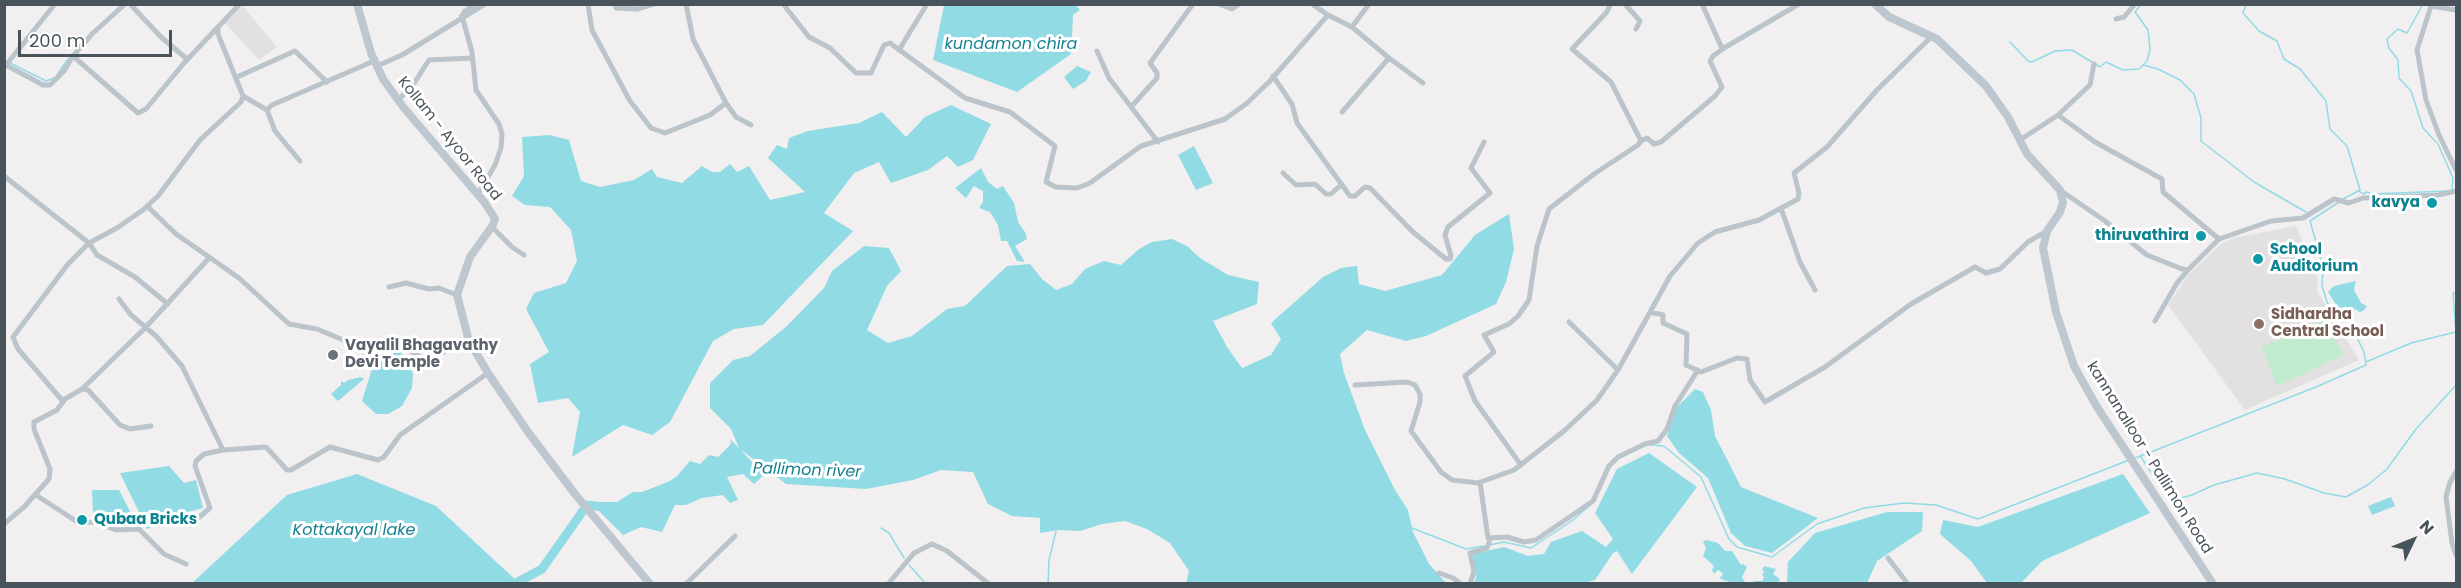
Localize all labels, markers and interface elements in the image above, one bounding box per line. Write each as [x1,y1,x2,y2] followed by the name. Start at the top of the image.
[21,18,176,56] scale bar
[29,28,85,53] text: 200 m
[945,35,1077,55] water label: kundamon chira
[393,73,505,205] street label: Kollam - Ayoor Road
[2371,194,2420,212] place label: kavya
[2425,196,2439,210] marker: kavya
[2095,227,2189,245] place label: thiruvathira
[2194,229,2208,243] marker: thiruvathira
[2270,241,2358,276] place label: School Auditorium
[2251,252,2265,266] marker: School Auditorium
[2271,306,2384,341] place label: Sidhardha Central School
[2252,317,2266,331] marker: Sidhardha Central School
[345,337,498,372] place label: Vayalil Bhagavathy Devi Temple
[326,348,340,362] marker: Vayalil Bhagavathy Devi Temple
[2082,359,2216,557] street label: kannanalloor - Pallimon Road
[753,460,861,482] water label: Pallimon river
[2383,510,2443,570] north arrow
[94,511,197,529] place label: Qubaa Bricks
[75,513,89,527] marker: Qubaa Bricks
[2414,515,2439,540] text: N
[293,521,415,541] water label: Kottakayal lake

